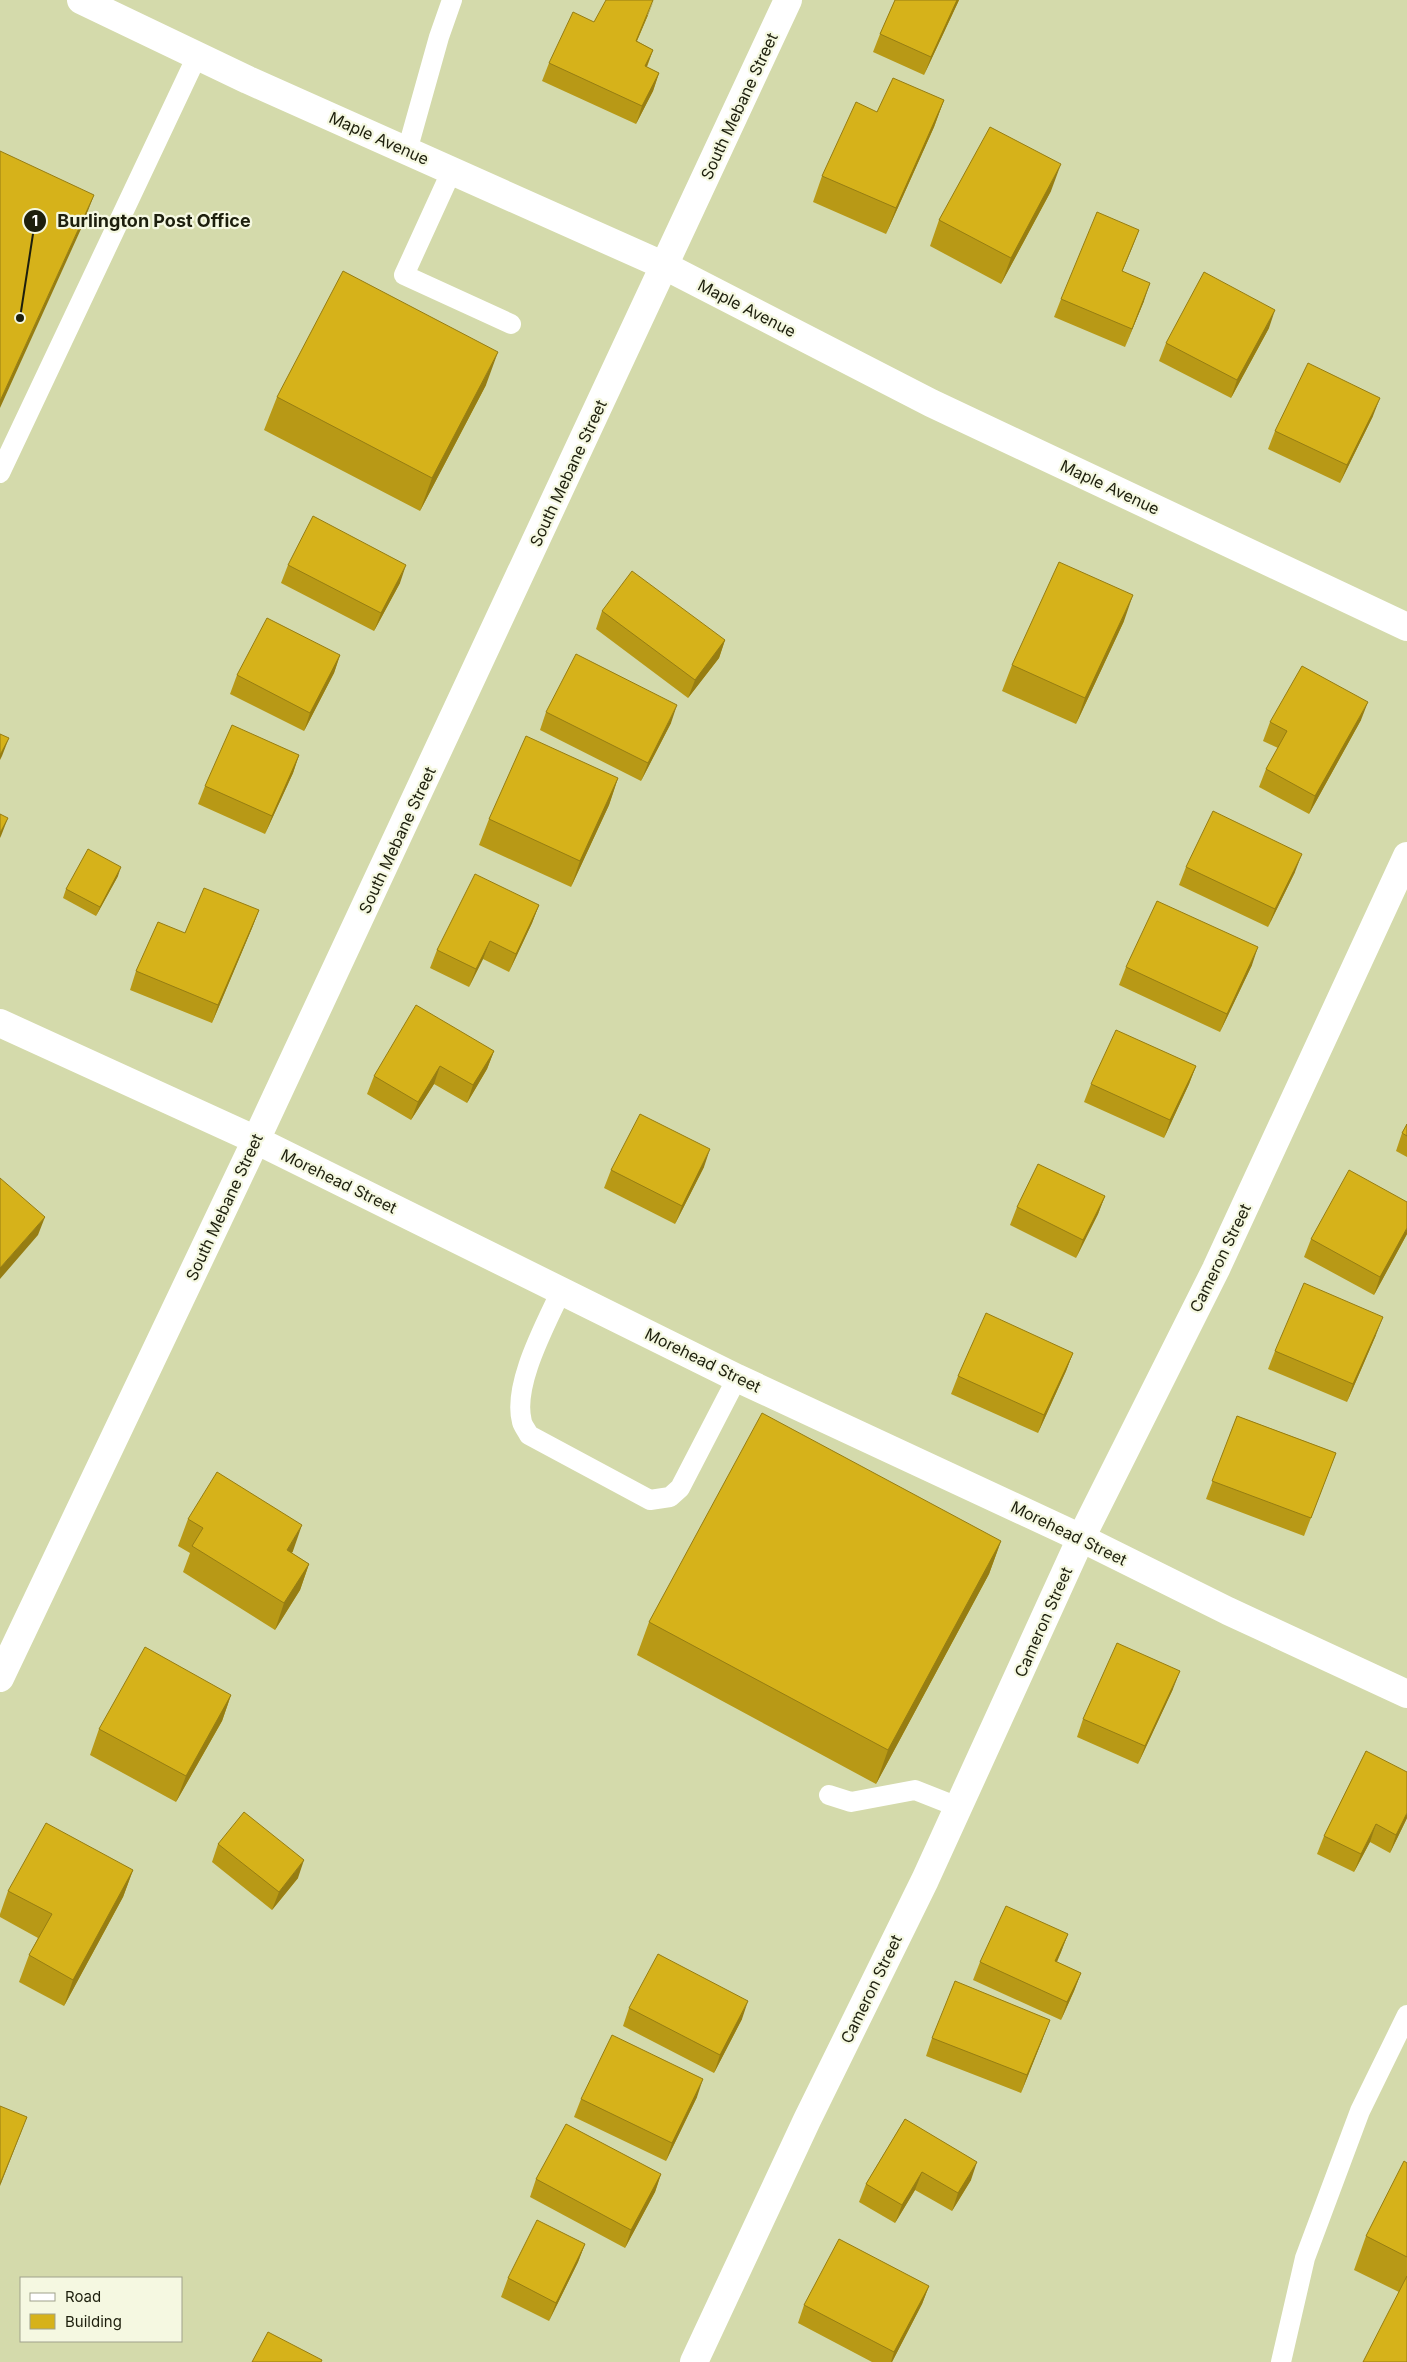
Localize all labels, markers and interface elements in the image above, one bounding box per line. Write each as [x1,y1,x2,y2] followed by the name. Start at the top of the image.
[696,29,782,183] street label: South Mebane Street
[326,107,432,169] street label: Maple Avenue
[23,204,261,237] callout: Burlington Post Office
[57,210,251,231] text: Burlington Post Office
[32,211,38,230] text: 1
[695,275,799,341] street label: Maple Avenue
[525,396,611,550] street label: South Mebane Street
[1057,455,1163,519] street label: Maple Avenue
[354,763,440,917] street label: South Mebane Street
[181,1130,267,1284] street label: South Mebane Street
[278,1144,400,1218] street label: Morehead Street
[1185,1200,1255,1316] street label: Cameron Street
[642,1323,764,1397] street label: Morehead Street
[1008,1496,1130,1570] street label: Morehead Street
[1010,1564,1076,1680] street label: Cameron Street
[836,1931,906,2047] street label: Cameron Street
[20,2277,182,2342] legend
[65,2287,101,2306] text: Road
[65,2312,122,2331] text: Building

